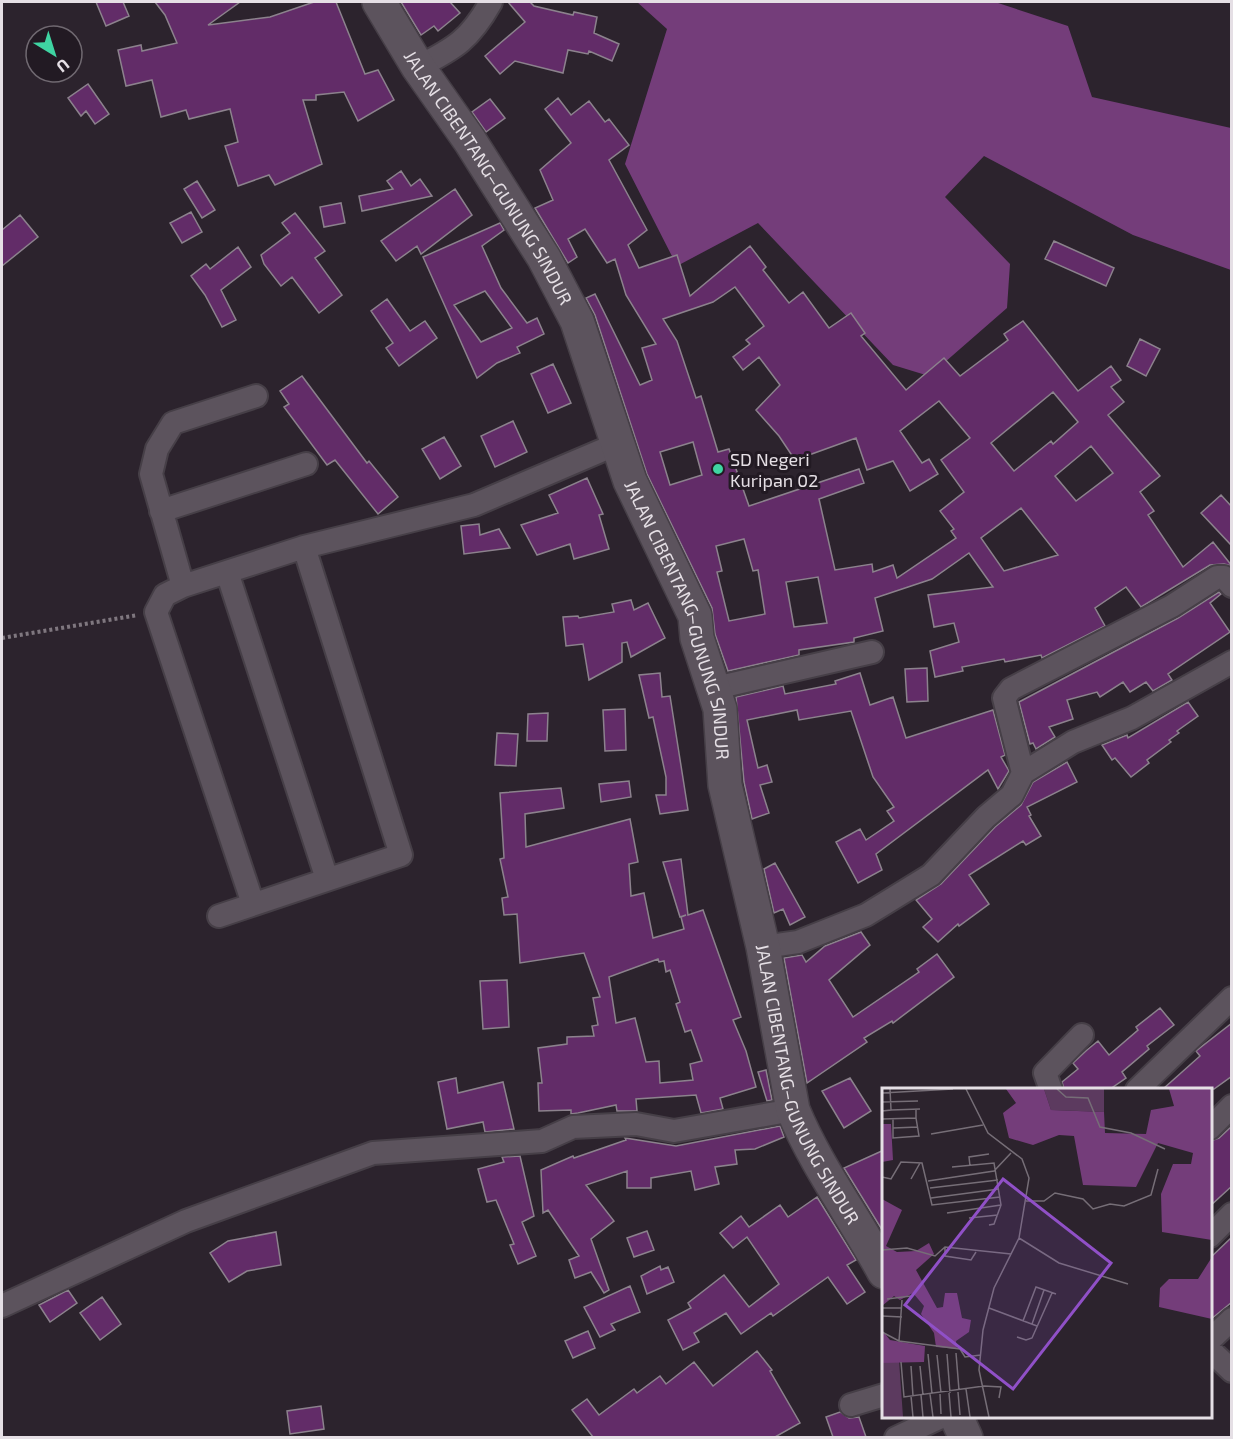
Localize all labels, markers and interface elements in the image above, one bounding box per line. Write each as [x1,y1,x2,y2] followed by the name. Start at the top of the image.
[24,24,84,84] north arrow
[400,46,577,308] street label: JALAN CIBENTANG–GUNUNG SINDUR
[53,55,74,77] text: U
[730,448,818,491] place label: SD Negeri Kuripan 02
[711,462,725,476] marker: SD Negeri Kuripan 02
[620,476,734,760] street label: JALAN CIBENTANG–GUNUNG SINDUR
[752,941,864,1228] street label: JALAN CIBENTANG–GUNUNG SINDUR
[882,1088,1212,1418] inset map

